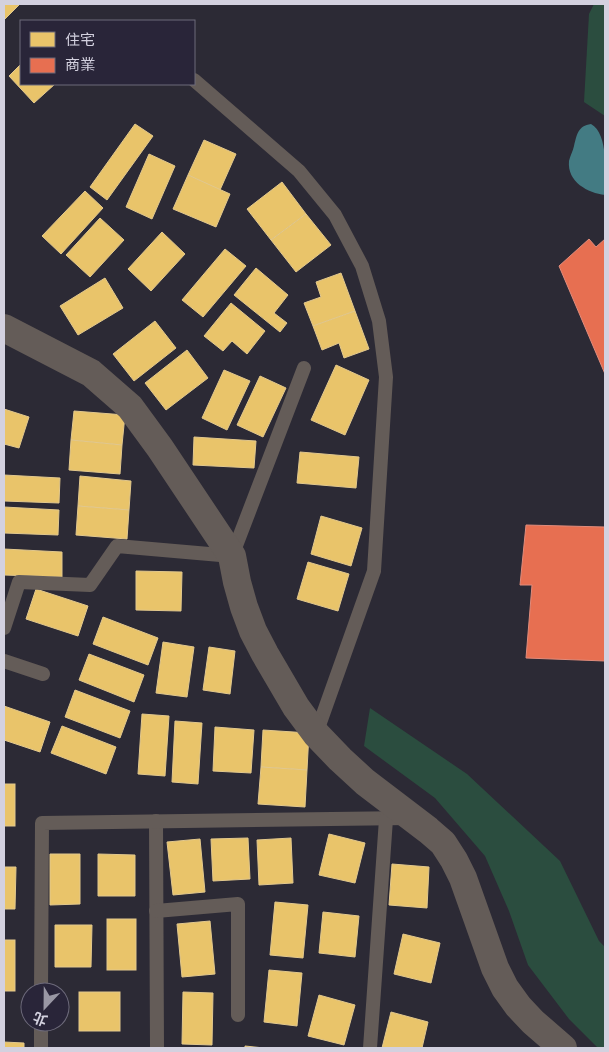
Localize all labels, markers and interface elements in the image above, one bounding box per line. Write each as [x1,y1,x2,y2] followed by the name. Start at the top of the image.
[20,20,195,85] legend
[65,31,95,49] text: 住宅
[65,56,95,74] text: 商業
[20,982,70,1032] north arrow
[31,1008,50,1029] text: 北

